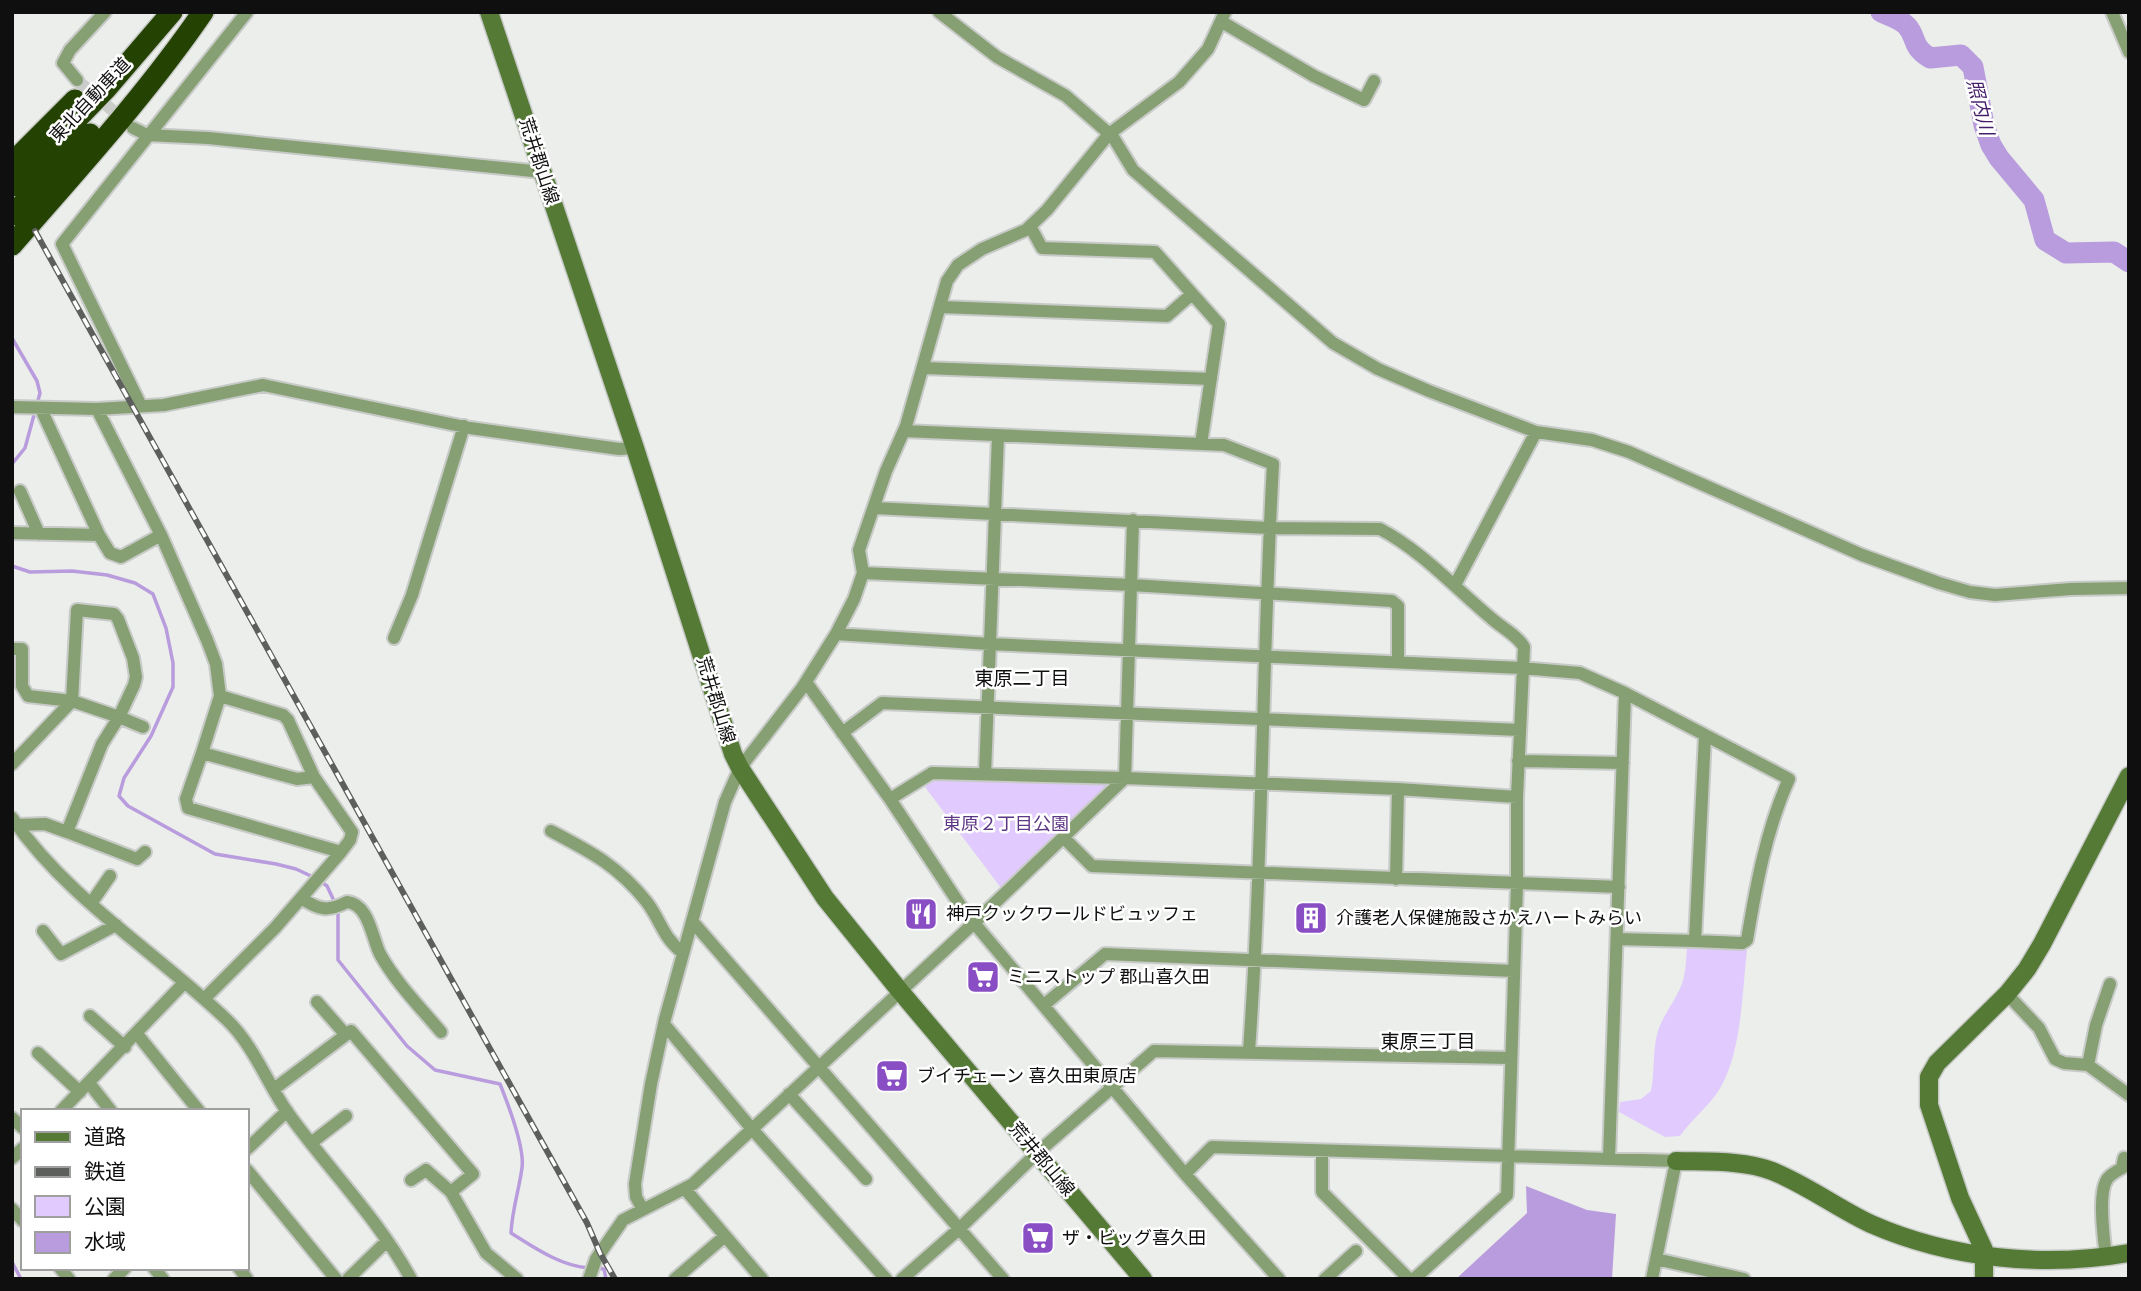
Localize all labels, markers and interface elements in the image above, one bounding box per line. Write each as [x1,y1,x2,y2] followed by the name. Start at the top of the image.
[45,53,134,146] street label: 東北自動車道
[1962,77,1999,139] water label: 照内川
[516,115,563,207] street label: 荒井郡山線
[693,654,740,746] street label: 荒井郡山線
[974,667,1070,690] district label: 東原二丁目
[943,813,1069,834] park label: 東原２丁目公園
[902,895,940,933] restaurant icon: 神戸クックワールドビュッフェ
[1292,899,1330,937] building icon: 介護老人保健施設さかえハートみらい
[946,903,1198,924] place label: 神戸クックワールドビュッフェ
[1336,907,1642,928] place label: 介護老人保健施設さかえハートみらい
[964,958,1002,996] supermarket icon: ミニストップ 郡山喜久田
[1007,966,1209,987] place label: ミニストップ 郡山喜久田
[1380,1030,1476,1053] district label: 東原三丁目
[873,1057,911,1095] supermarket icon: ブイチェーン 喜久田東原店
[917,1065,1137,1086] place label: ブイチェーン 喜久田東原店
[21,1109,248,1270] legend
[1005,1117,1079,1200] street label: 荒井郡山線
[84,1125,126,1149] text: 道路
[84,1160,126,1184] text: 鉄道
[84,1195,126,1219] text: 公園
[1019,1219,1057,1257] supermarket icon: ザ・ビッグ喜久田
[1062,1227,1206,1248] place label: ザ・ビッグ喜久田
[84,1230,126,1254] text: 水域

